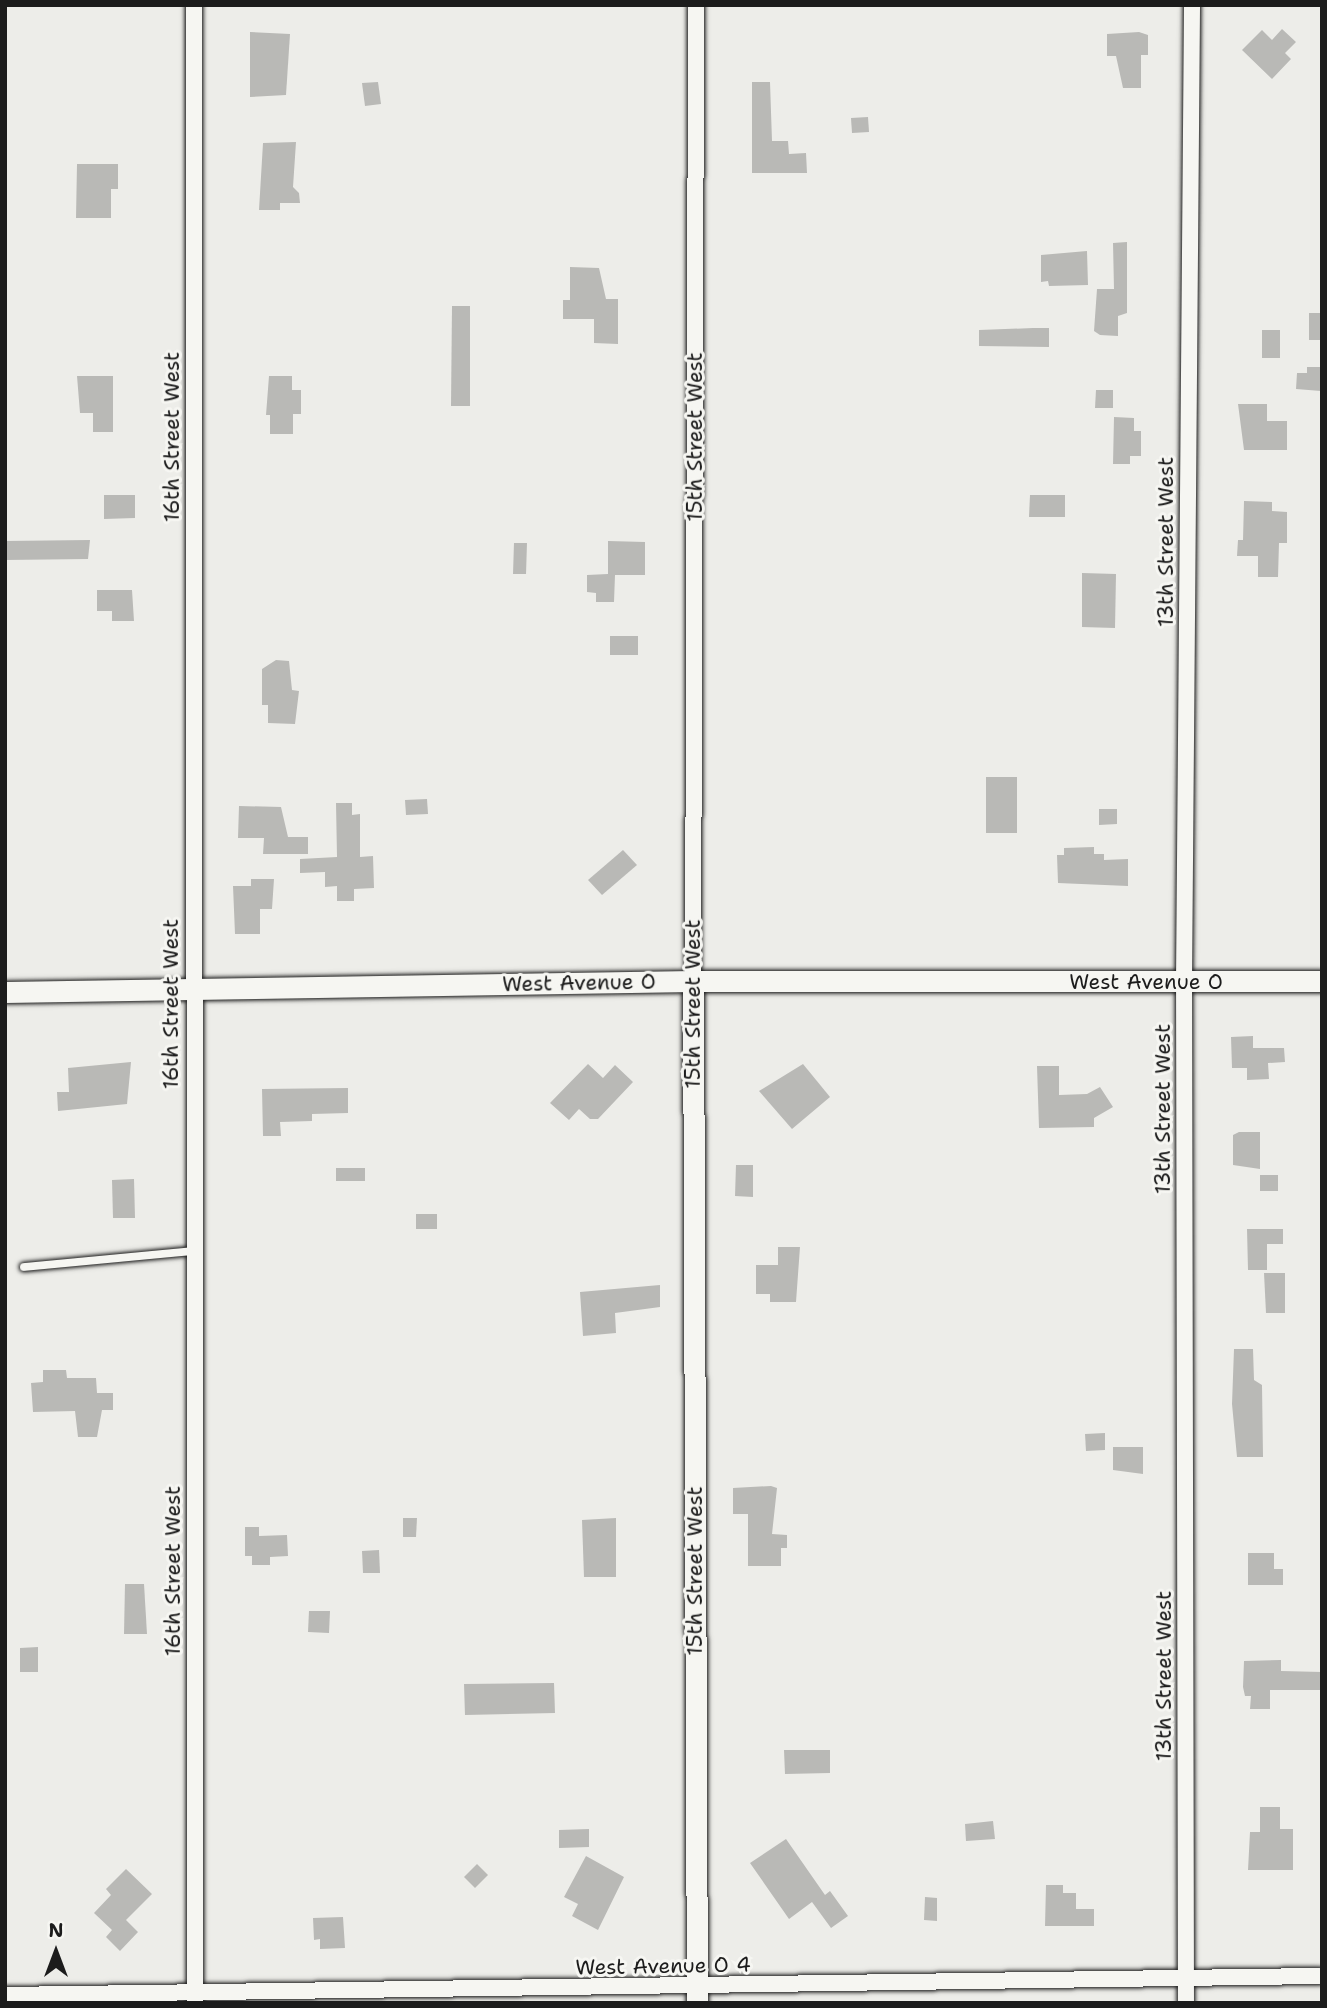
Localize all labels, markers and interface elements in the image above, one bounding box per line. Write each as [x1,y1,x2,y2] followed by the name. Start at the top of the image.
[159,352,185,522] street label: 16th Street West
[682,352,708,522] street label: 15th Street West
[1153,457,1179,627] street label: 13th Street West
[158,919,184,1089] street label: 16th Street West
[680,919,706,1089] street label: 15th Street West
[502,969,656,997] street label: West Avenue O
[1069,969,1223,995] street label: West Avenue O
[1150,1024,1176,1194] street label: 13th Street West
[160,1486,186,1656] street label: 16th Street West
[682,1486,708,1656] street label: 15th Street West
[1151,1591,1177,1761] street label: 13th Street West
[21,1917,91,1987] north arrow
[48,1918,64,1943] text: N
[575,1952,751,1980] street label: West Avenue O 4

